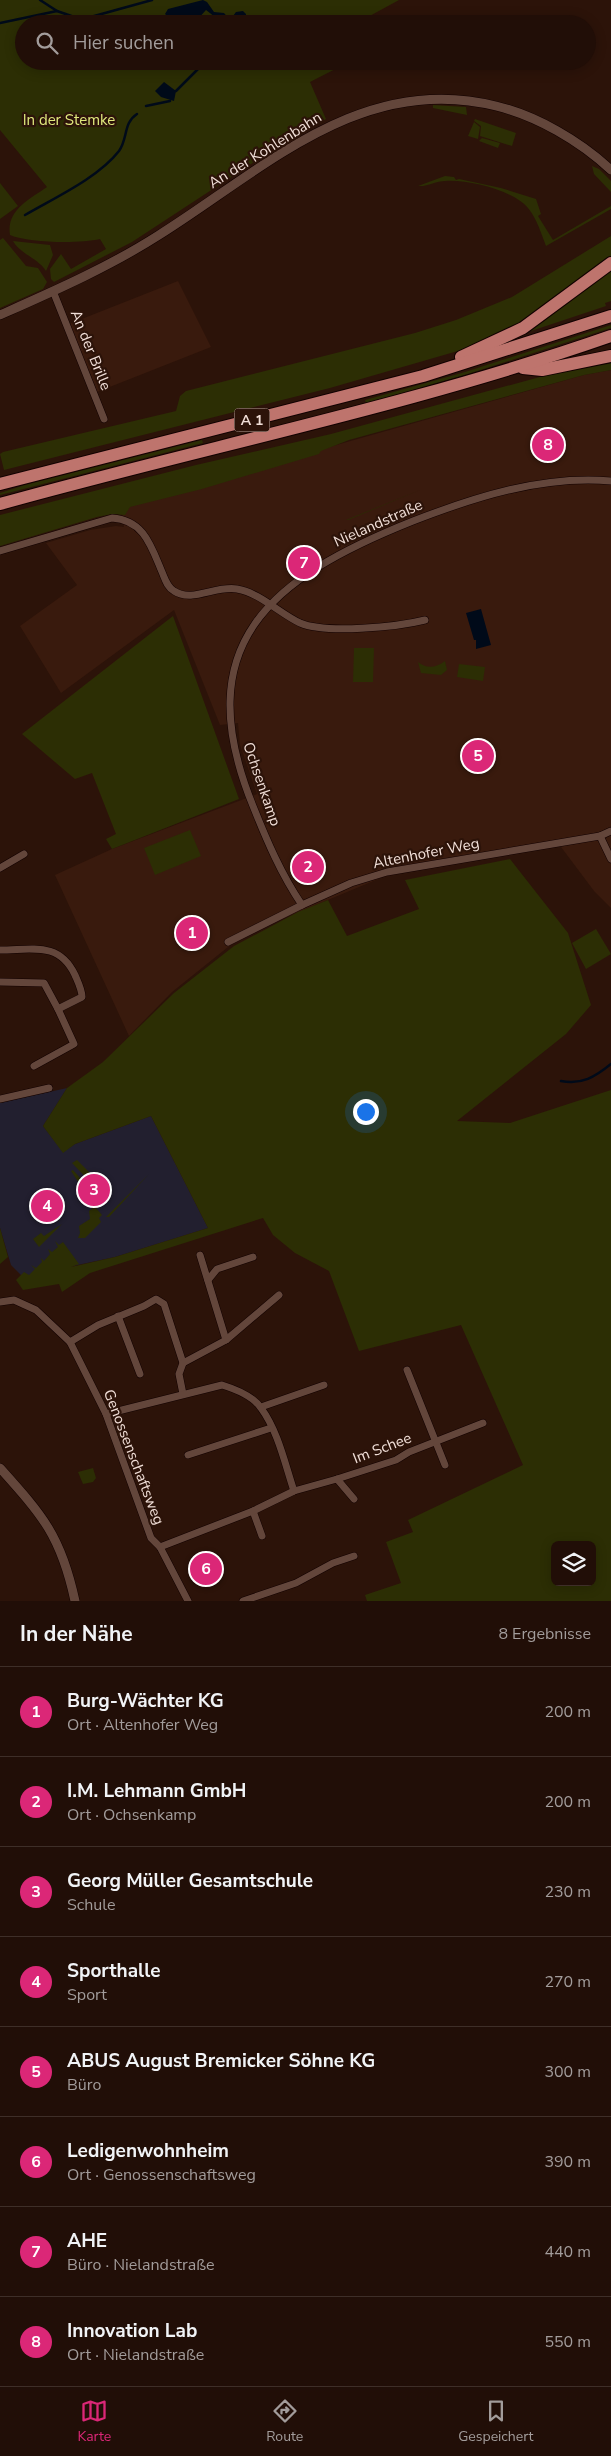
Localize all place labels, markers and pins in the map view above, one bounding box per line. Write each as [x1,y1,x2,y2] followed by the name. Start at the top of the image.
[532,426,564,464] pin: 8
[288,544,320,582] pin: 7
[462,737,494,775] pin: 5
[292,848,324,886] pin: 2
[176,914,208,952] pin: 1
[78,1171,110,1209] pin: 3
[31,1187,63,1225] pin: 4
[190,1550,222,1588] pin: 6

